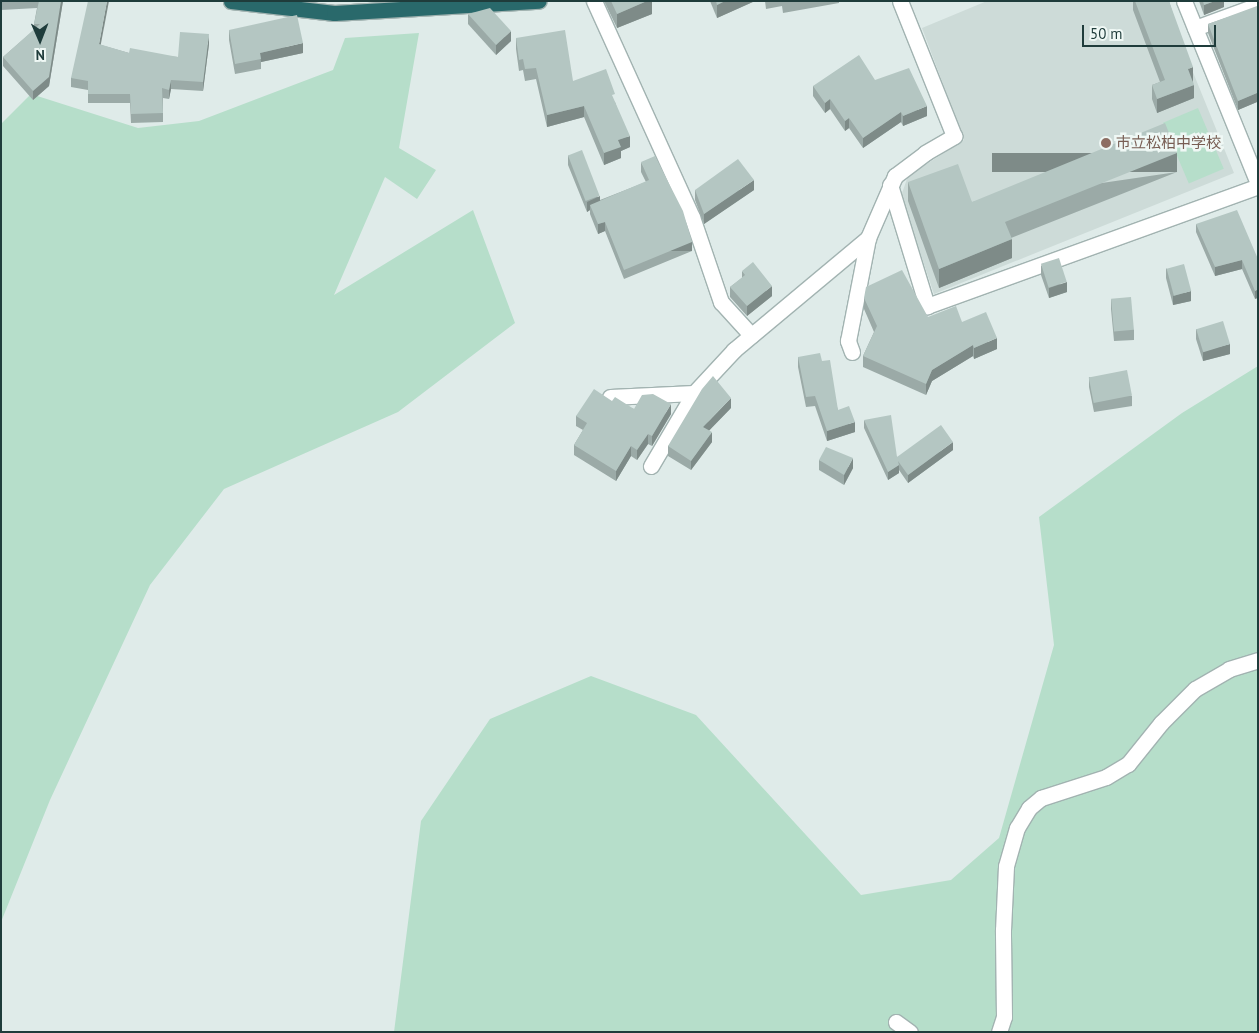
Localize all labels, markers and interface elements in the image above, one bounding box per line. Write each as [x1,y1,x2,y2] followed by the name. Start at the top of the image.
[15,15,65,65] north arrow
[1084,15,1218,47] scale bar
[1090,24,1123,43] text: 50 m
[36,46,45,64] text: N
[1116,134,1221,152] place label: 市立松柏中学校
[1100,137,1112,149] marker: 市立松柏中学校

